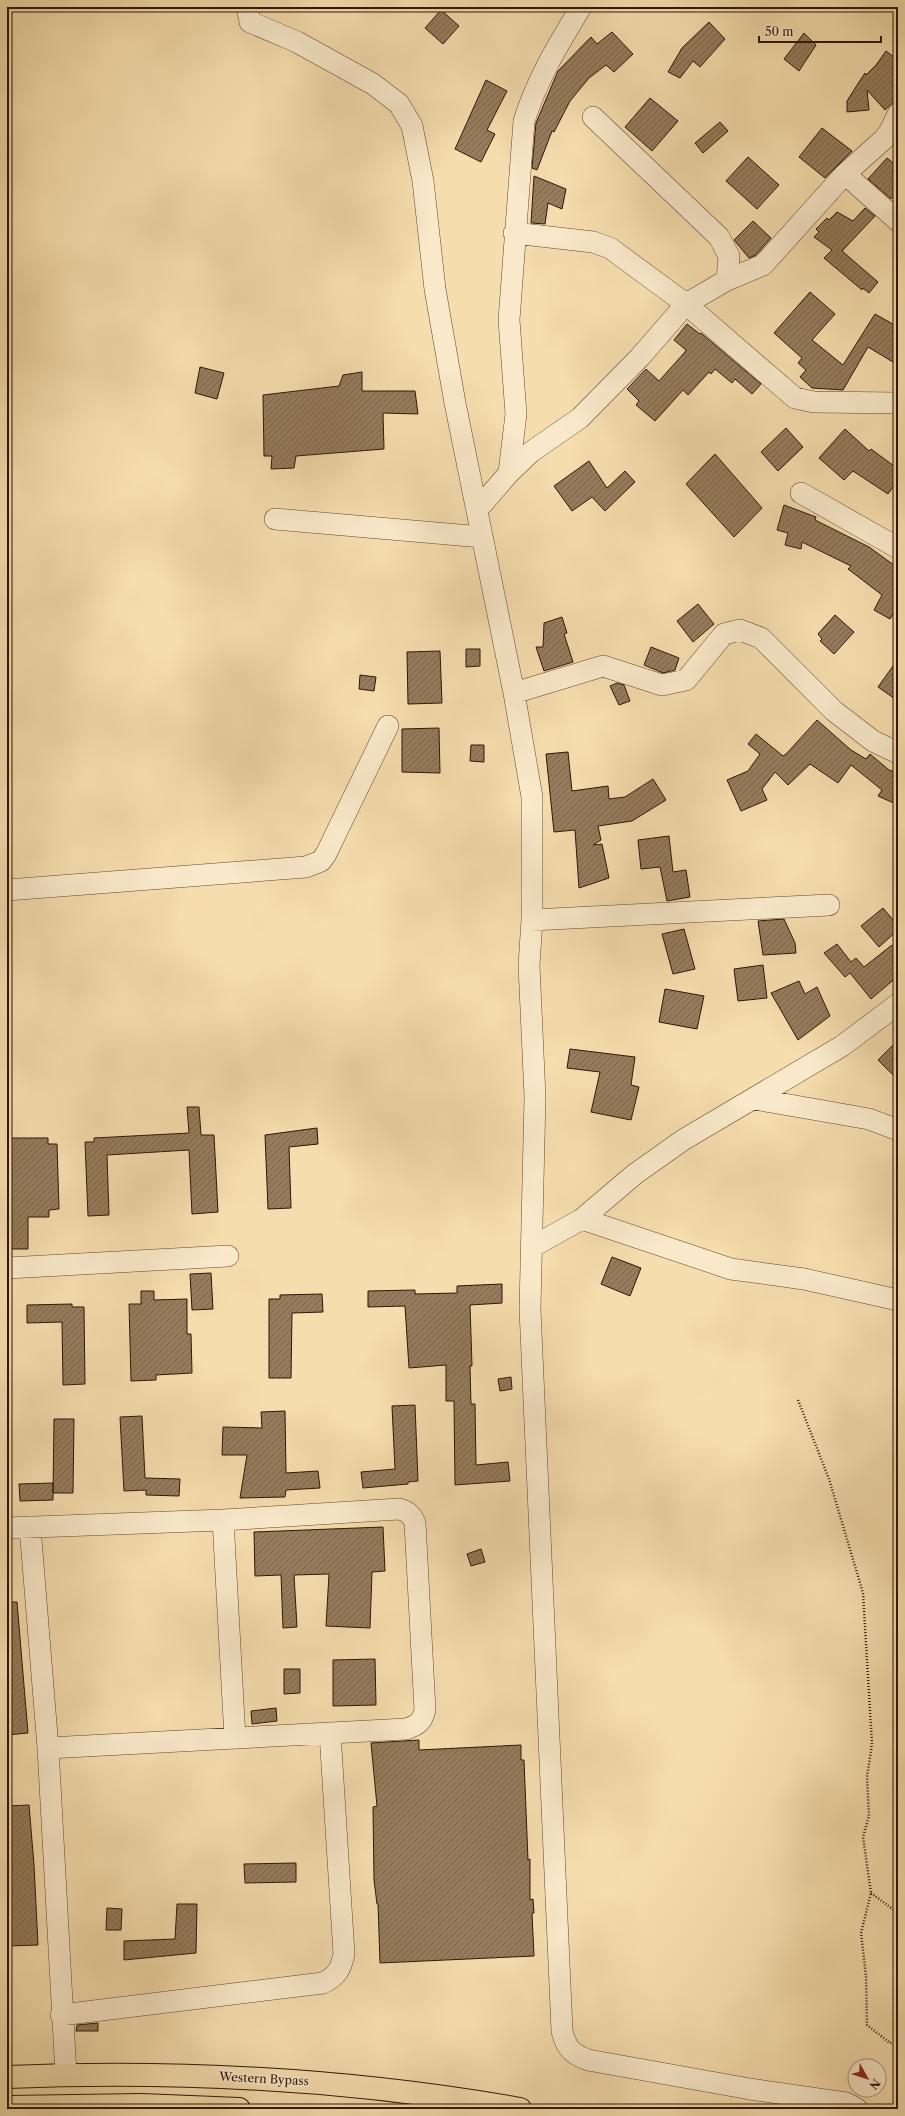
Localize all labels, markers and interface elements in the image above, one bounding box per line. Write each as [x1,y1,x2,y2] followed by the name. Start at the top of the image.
[759,18,881,44] scale bar
[765,24,794,39] text: 50 m
[847,2058,887,2098] north arrow
[218,2069,309,2088] street label: Western Bypass
[866,2076,883,2093] text: N

